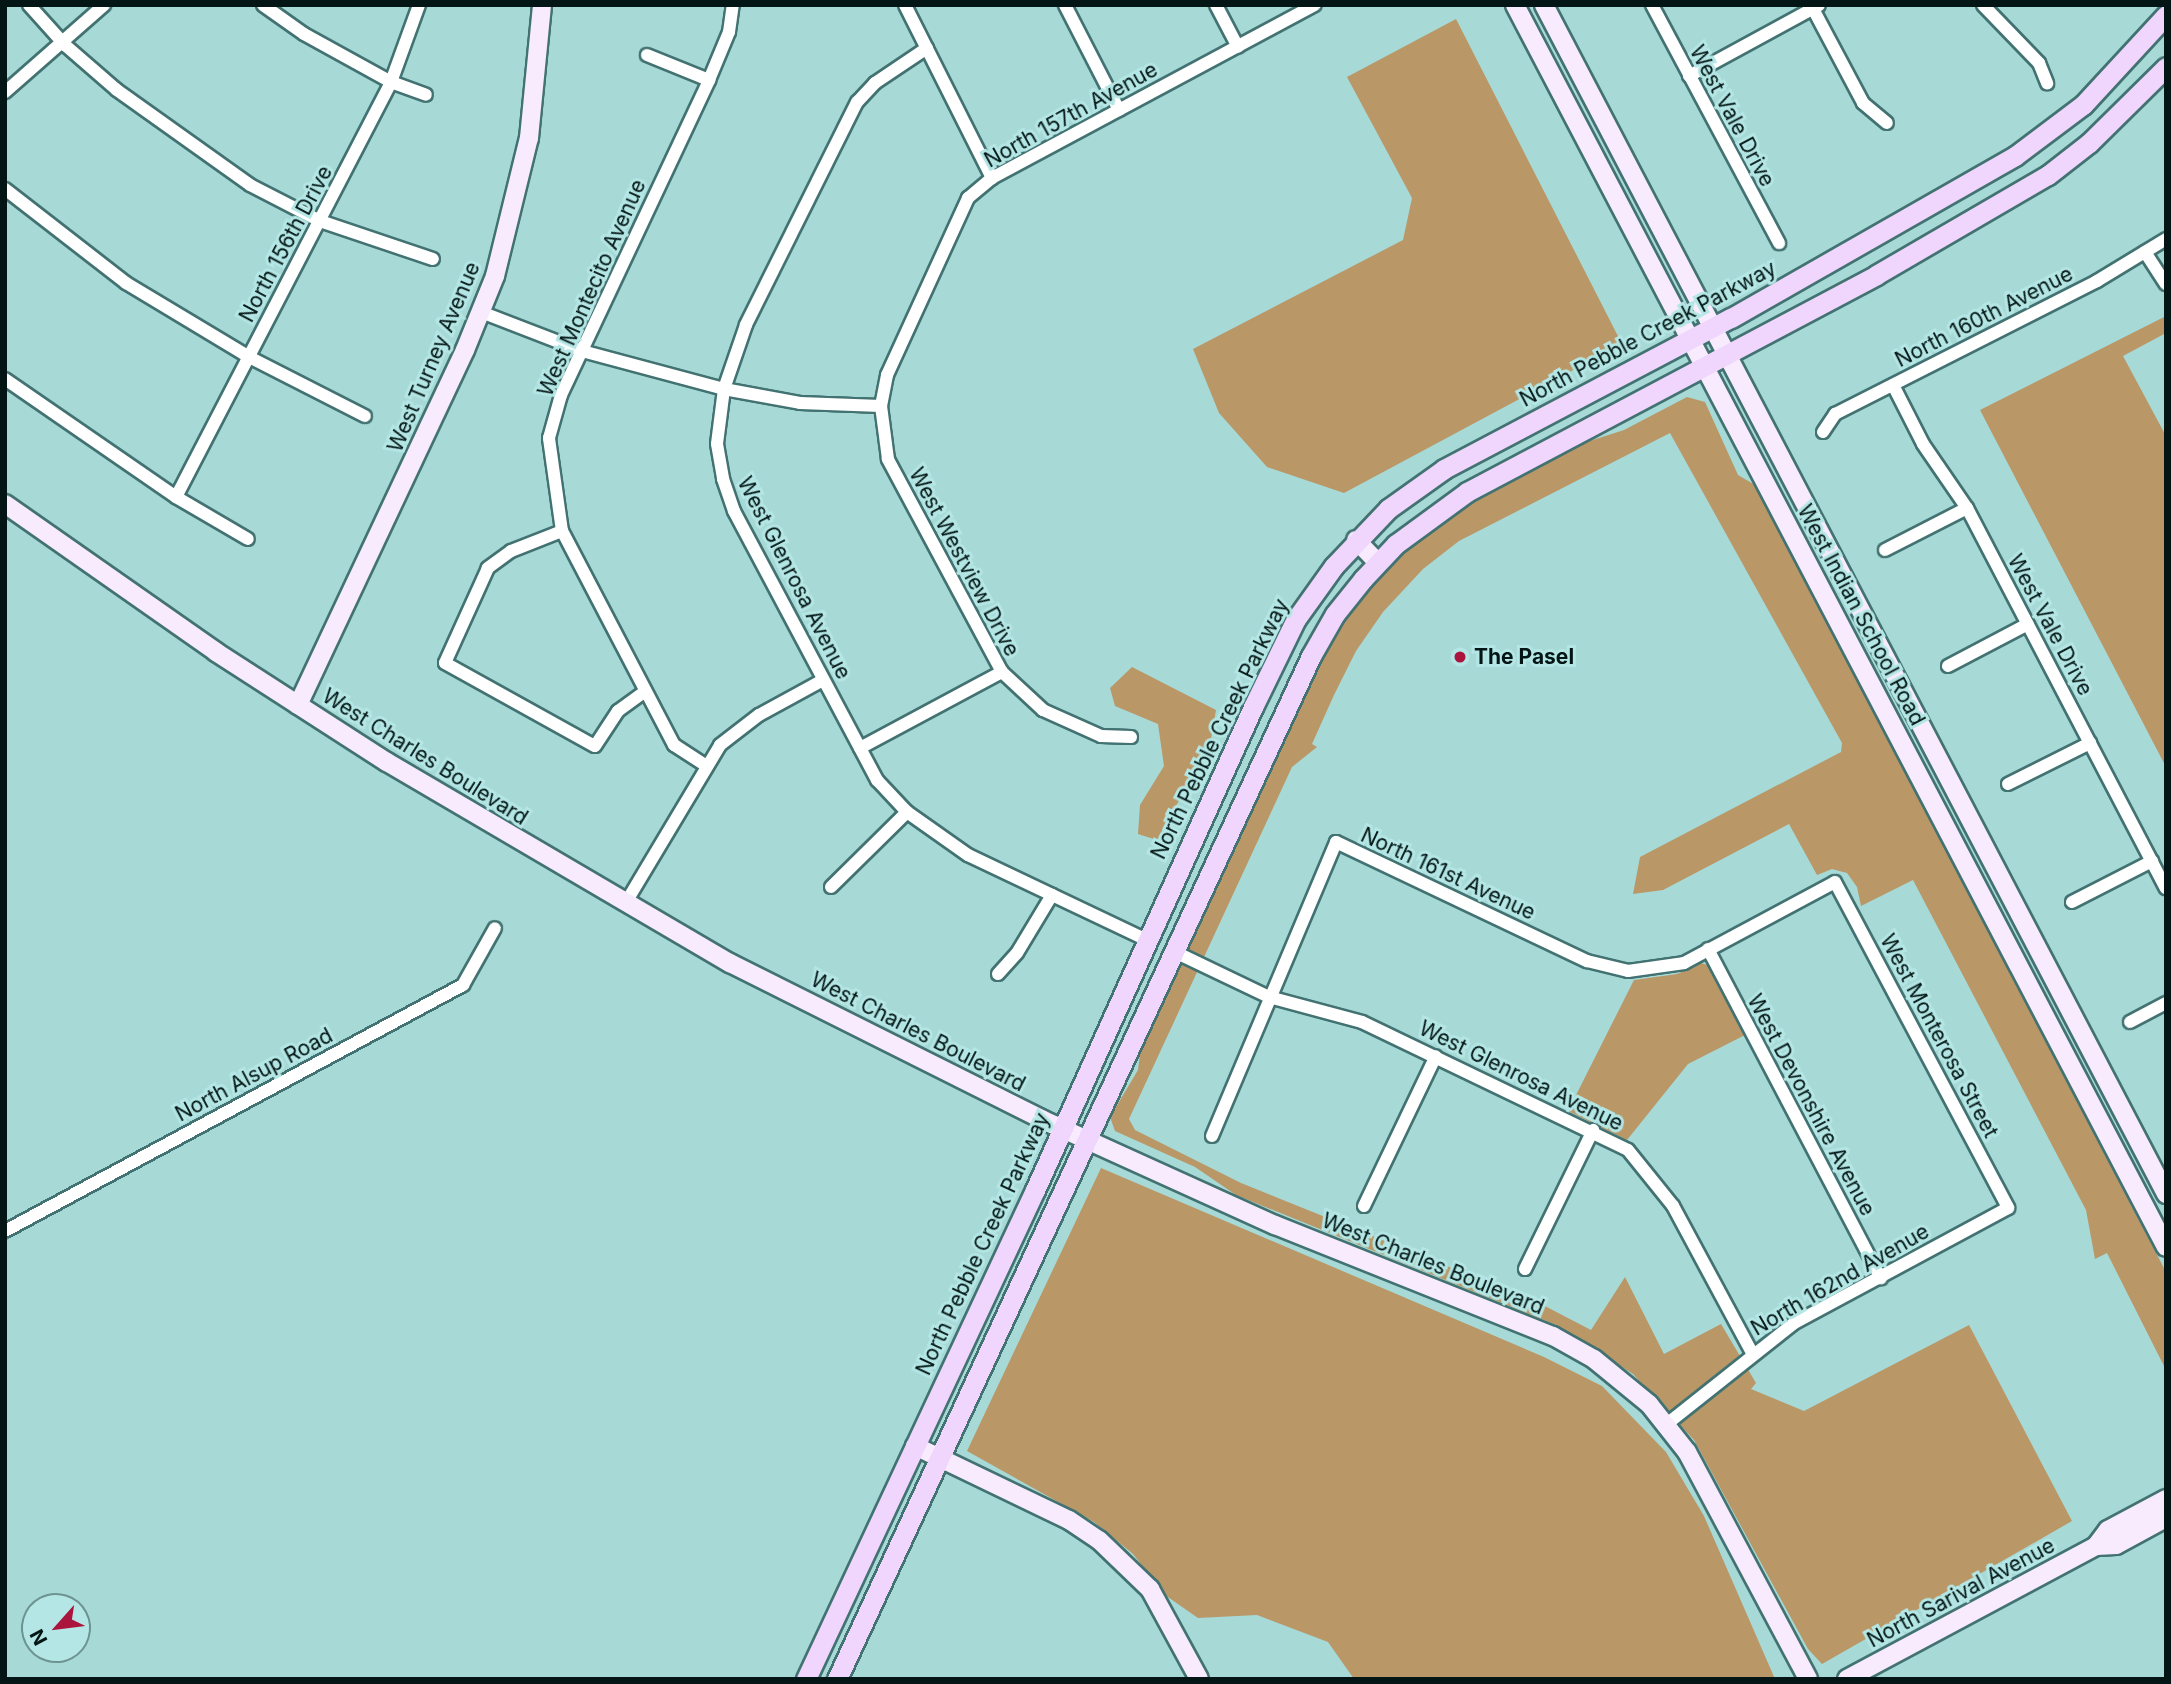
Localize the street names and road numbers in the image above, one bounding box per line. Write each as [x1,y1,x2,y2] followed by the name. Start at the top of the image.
[1684,41,1780,191] street label: West Vale Drive
[980,57,1162,173] street label: North 157th Avenue
[234,161,338,327] street label: North 156th Drive
[533,176,651,400] street label: West Montecito Avenue
[1516,256,1780,412] street label: North Pebble Creek Parkway
[383,258,485,456] street label: West Turney Avenue
[1891,261,2077,373] street label: North 160th Avenue
[904,463,1024,661] street label: West Westview Drive
[732,473,856,683] street label: West Glenrosa Avenue
[1792,500,1930,730] street label: West Indian School Road
[2002,550,2098,700] street label: West Vale Drive
[1146,595,1294,863] street label: North Pebble Creek Parkway
[318,683,532,831] street label: West Charles Boulevard
[1357,823,1539,925] street label: North 161st Avenue
[1875,930,2003,1142] street label: West Monterosa Street
[807,967,1029,1097] street label: West Charles Boulevard
[1742,990,1880,1220] street label: West Devonshire Avenue
[1415,1016,1627,1136] street label: West Glenrosa Avenue
[171,1023,337,1127] street label: North Alsup Road
[911,1109,1055,1379] street label: North Pebble Creek Parkway
[1318,1208,1548,1320] street label: West Charles Boulevard
[1747,1219,1933,1341] street label: North 162nd Avenue
[1863,1533,2059,1653] street label: North Sarival Avenue

